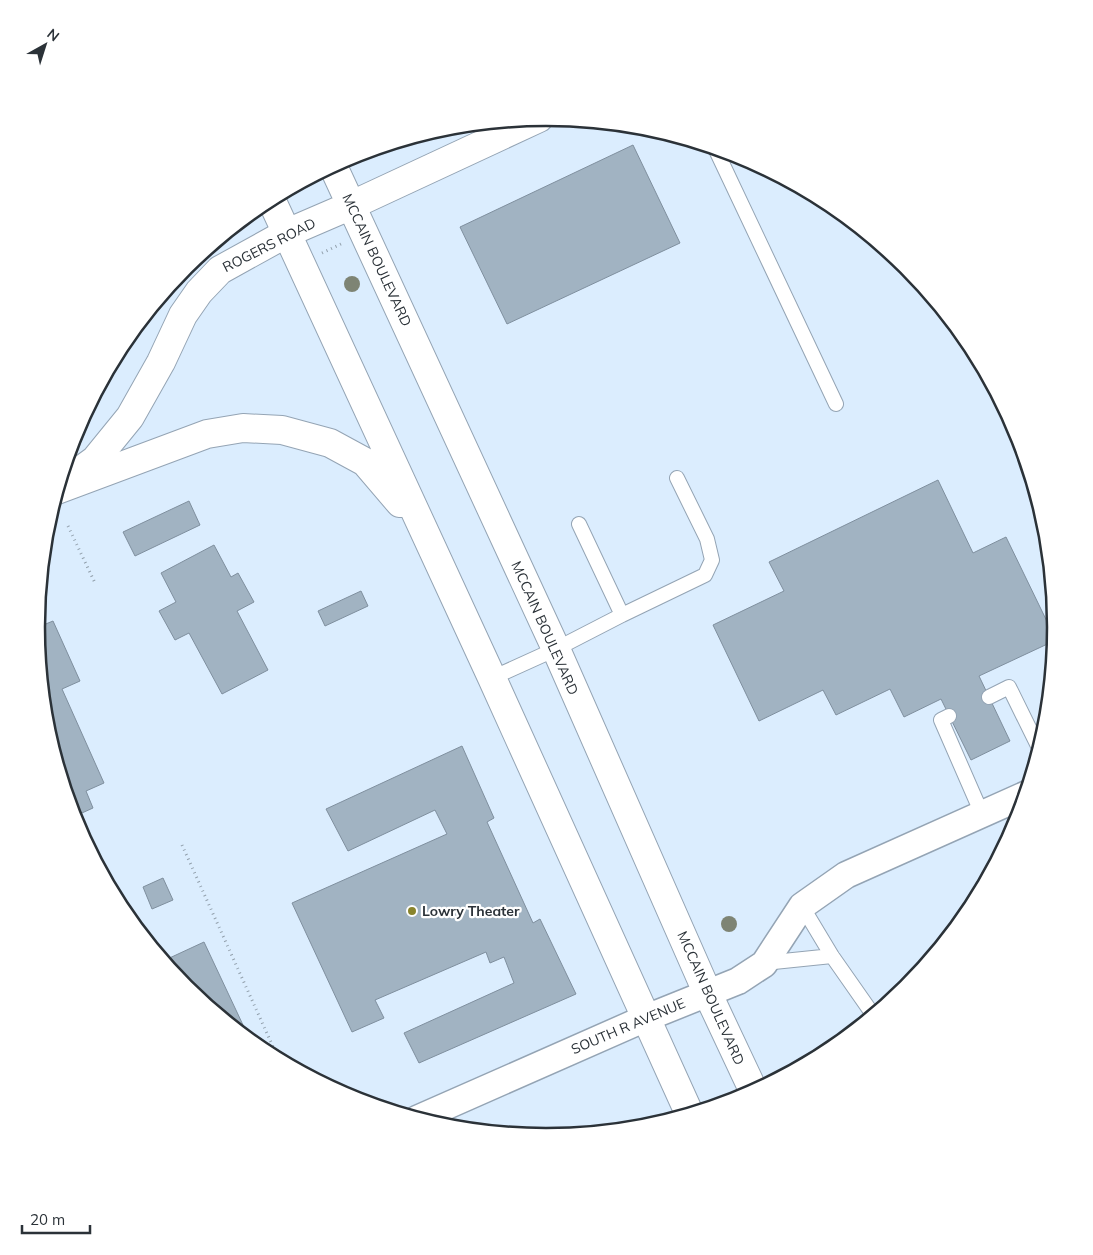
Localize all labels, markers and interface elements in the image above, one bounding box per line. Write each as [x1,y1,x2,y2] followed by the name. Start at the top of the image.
[20,20,70,70] north arrow
[43,25,63,45] text: N
[338,191,416,329] street label: MCCAIN BOULEVARD
[219,214,319,276] street label: ROGERS ROAD
[507,558,583,698] street label: MCCAIN BOULEVARD
[422,902,520,920] place label: Lowry Theater
[406,905,418,917] marker: Lowry Theater
[673,928,749,1068] street label: MCCAIN BOULEVARD
[568,994,688,1058] street label: SOUTH R AVENUE
[22,1202,90,1234] scale bar
[30,1210,65,1229] text: 20 m

